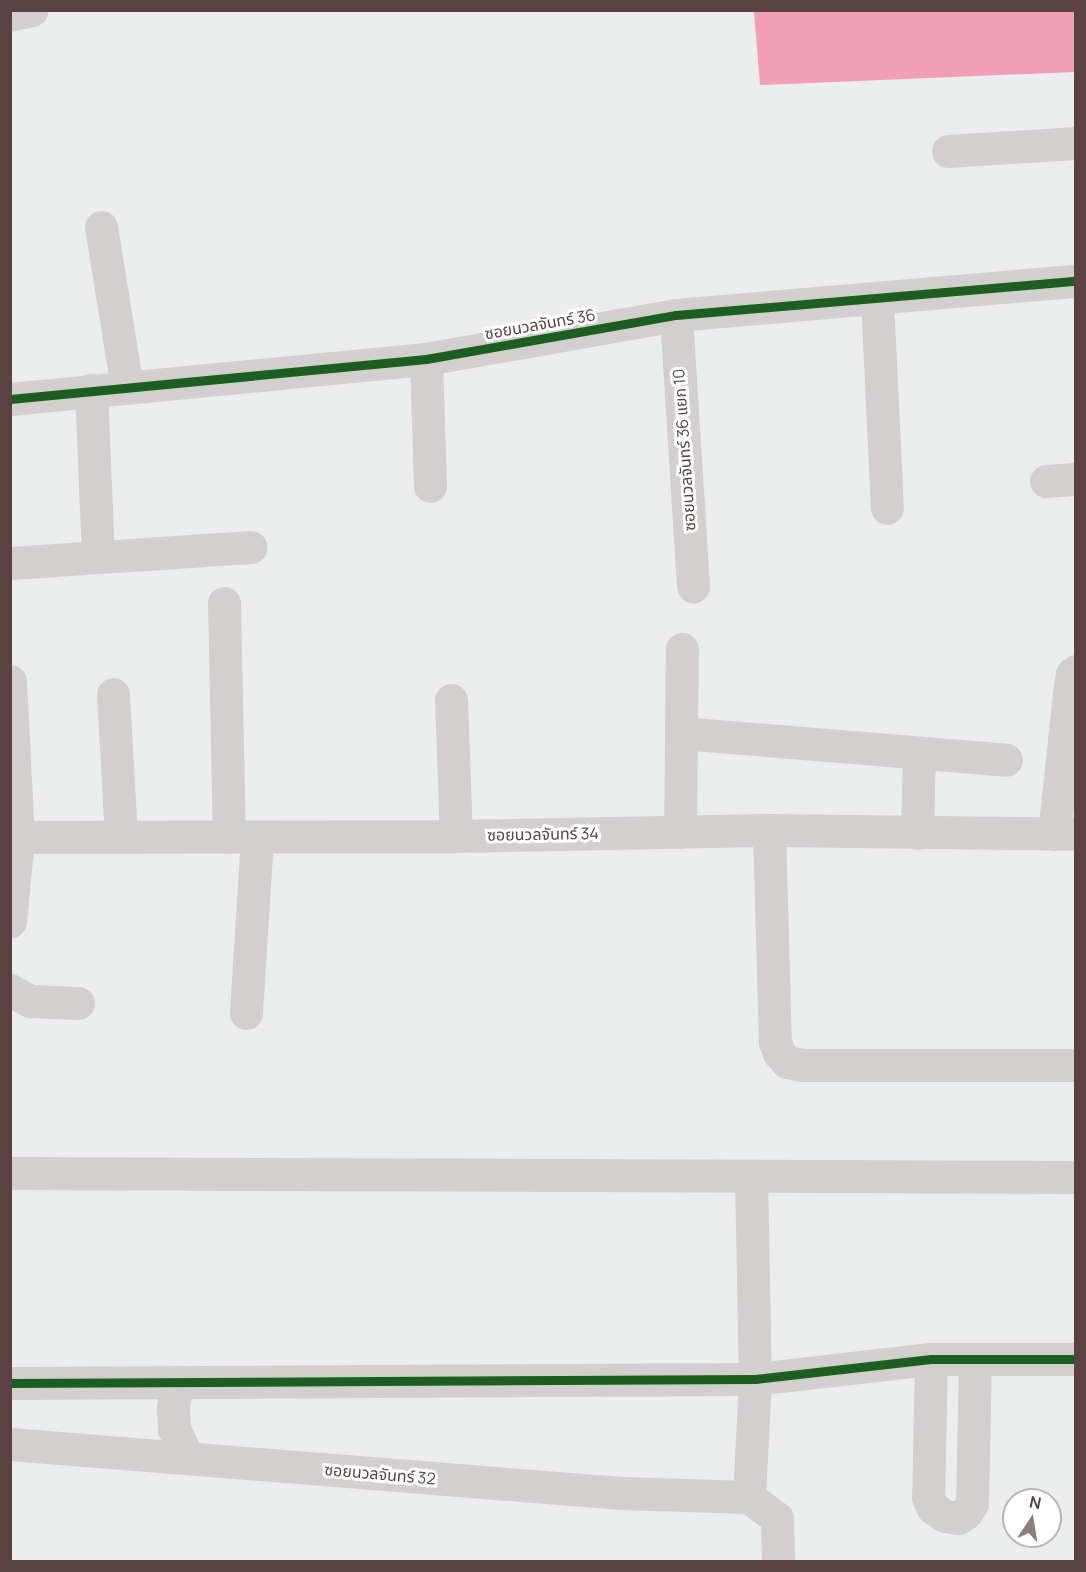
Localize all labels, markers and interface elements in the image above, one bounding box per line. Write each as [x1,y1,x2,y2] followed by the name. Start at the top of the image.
[483,305,597,343] street label: ซอยนวลจันทร์ 36
[669,368,699,532] street label: ซอยนวลจันทร์ 36 แยก 10
[487,823,599,845] street label: ซอยนวลจันทร์ 34
[324,1460,436,1488] street label: ซอยนวลจันทร์ 32
[1002,1488,1062,1548] north arrow
[1027,1490,1043,1514] text: N

